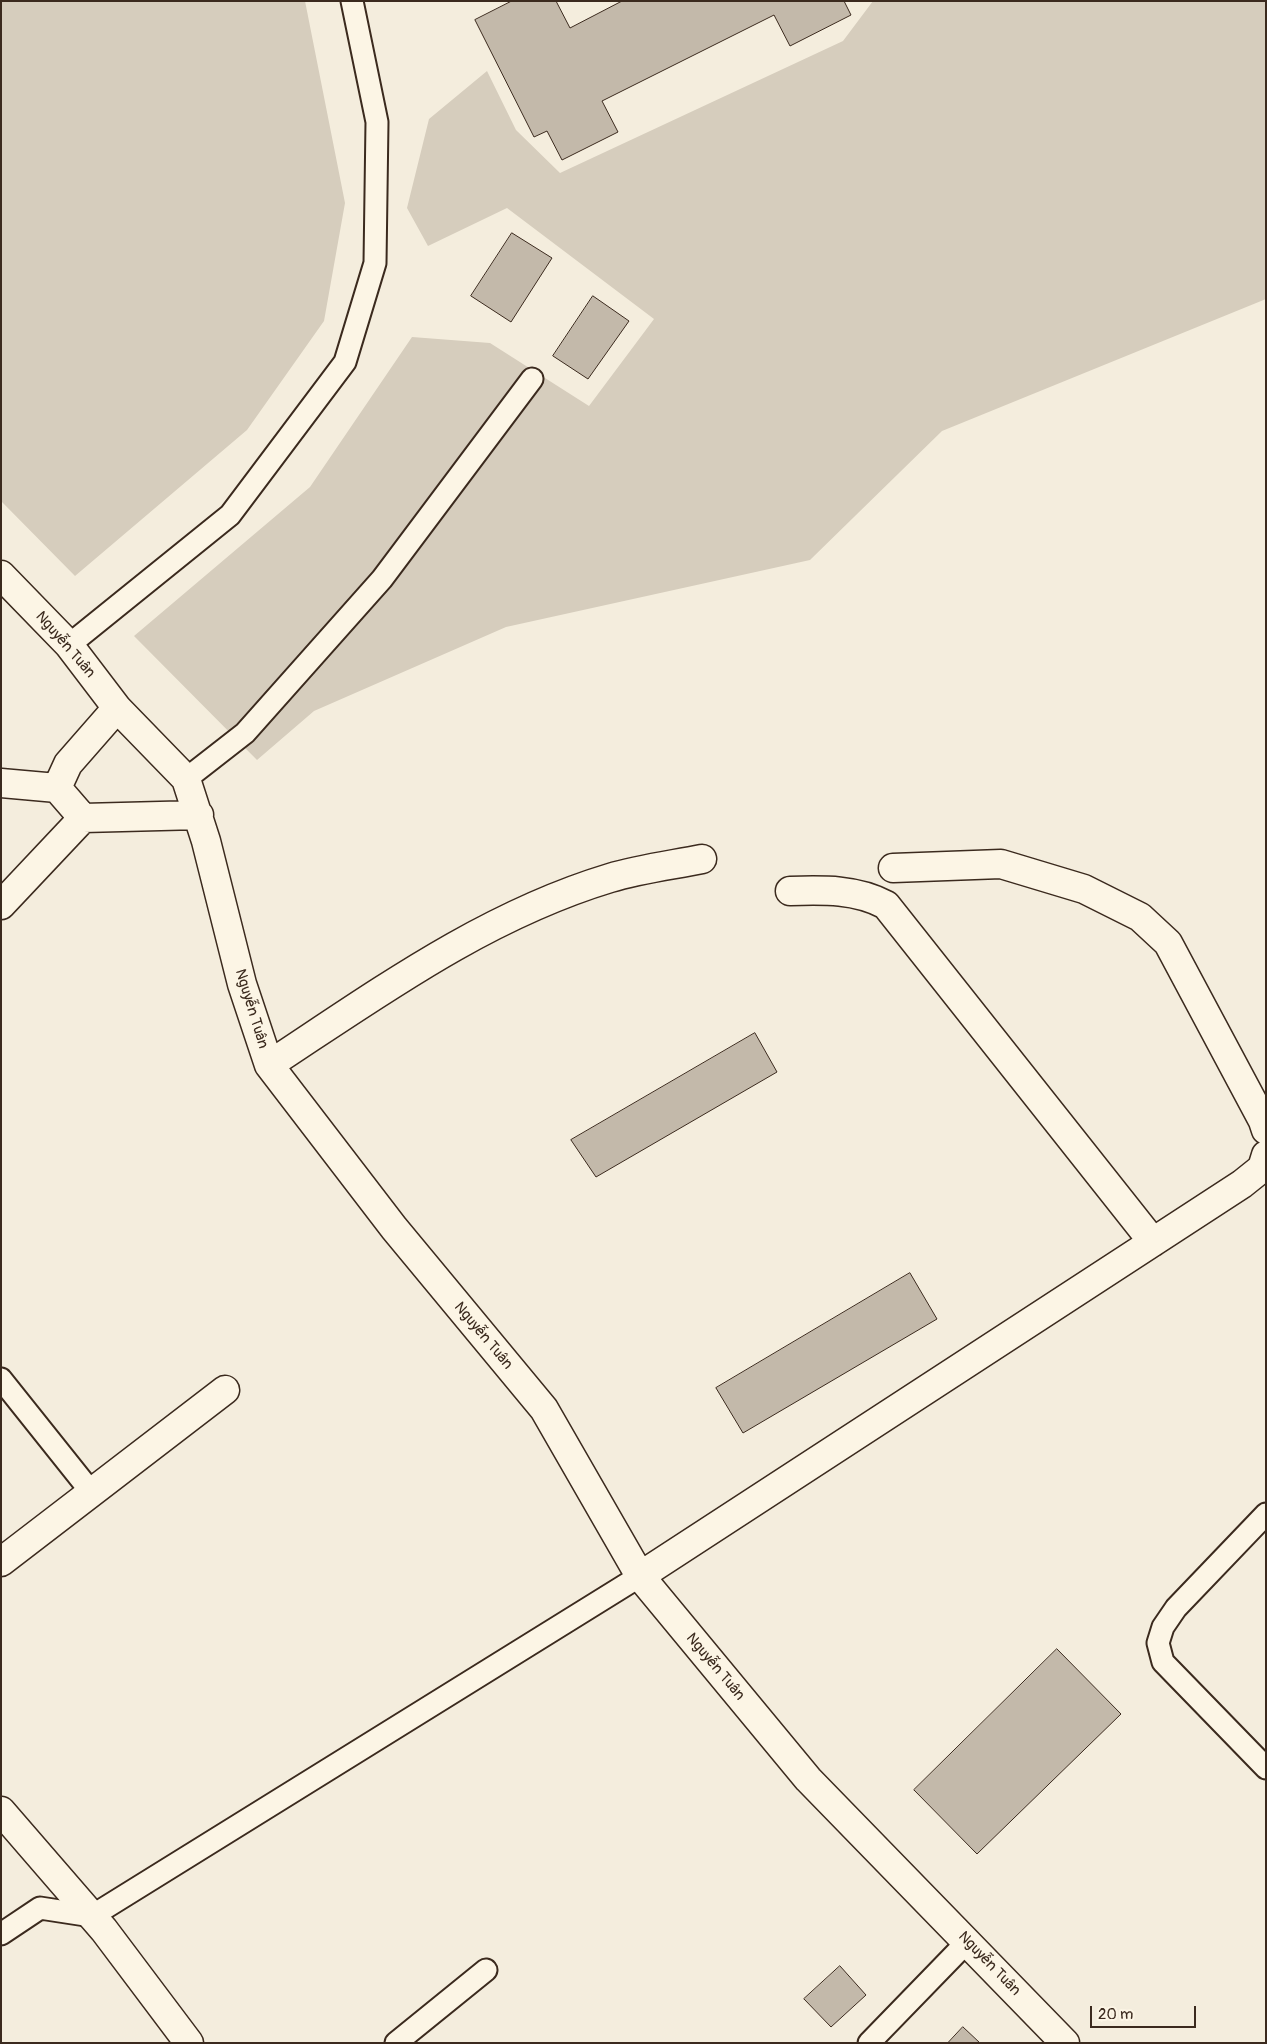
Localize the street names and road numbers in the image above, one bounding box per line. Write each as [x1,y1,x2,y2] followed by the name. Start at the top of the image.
[31,608,99,682] street label: Nguyễn Tuân
[230,967,272,1051] street label: Nguyễn Tuân
[450,1299,516,1373] street label: Nguyễn Tuân
[682,1630,748,1704] street label: Nguyễn Tuân
[954,1928,1024,2000] street label: Nguyễn Tuân

